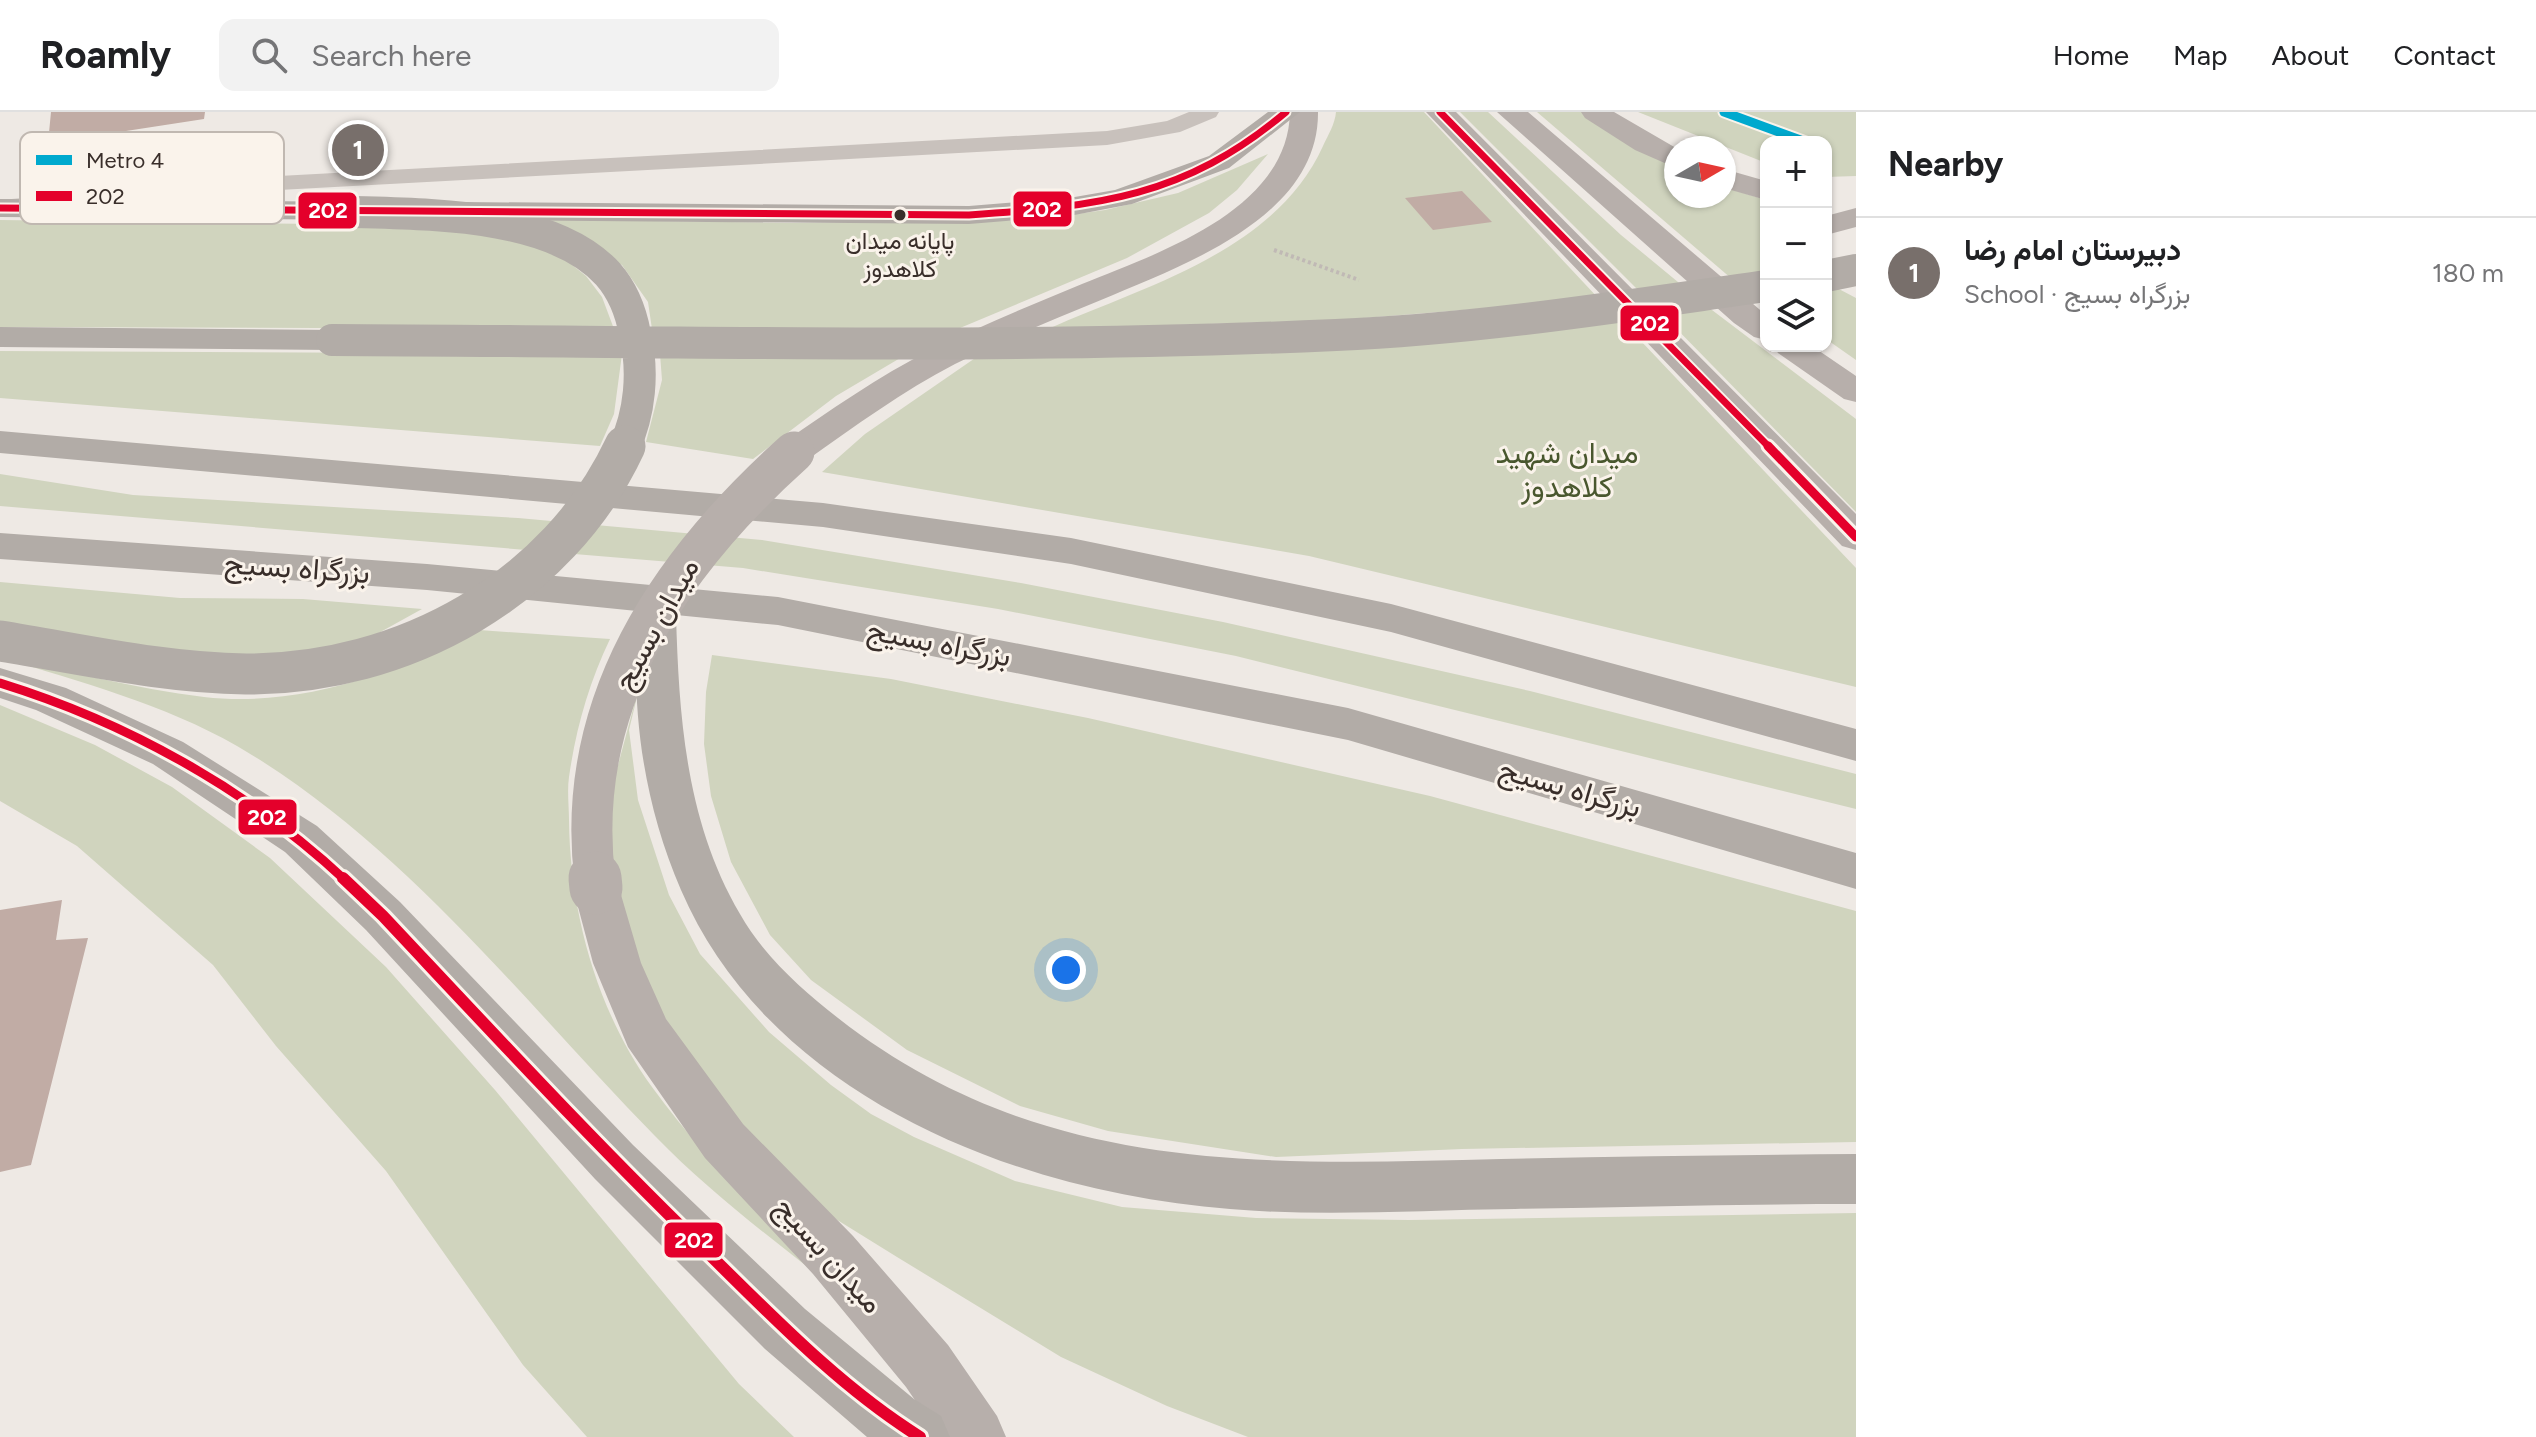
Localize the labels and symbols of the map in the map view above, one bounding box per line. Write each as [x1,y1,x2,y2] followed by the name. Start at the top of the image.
[332,120,384,180] pin: 1
[20,132,284,224] legend
[1664,136,1736,208] north arrow
[86,147,164,174] text: Metro 4
[86,183,125,210] text: 202
[1012,190,1073,228] line badge: 202
[297,191,358,230] line badge: 202
[1022,196,1062,223] text: 202
[308,197,348,224] text: 202
[892,207,908,223] marker: پایانه میدان کلاهدوز
[846,226,954,284] place label: پایانه میدان کلاهدوز
[1619,304,1680,342] line badge: 202
[1630,310,1670,337] text: 202
[1496,434,1638,505] park label: میدان شهید کلاهدوز
[223,544,371,593] street label: بزرگراه بسیج
[604,551,709,697] street label: میدان بسیج
[864,610,1014,677] street label: بزرگراه بسیج
[1494,750,1645,827] street label: بزرگراه بسیج
[237,798,298,836] line badge: 202
[247,804,287,831] text: 202
[1046,950,1086,990] your location
[766,1188,892,1322] street label: میدان بسیج
[663,1221,724,1259] line badge: 202
[674,1227,714,1254] text: 202

